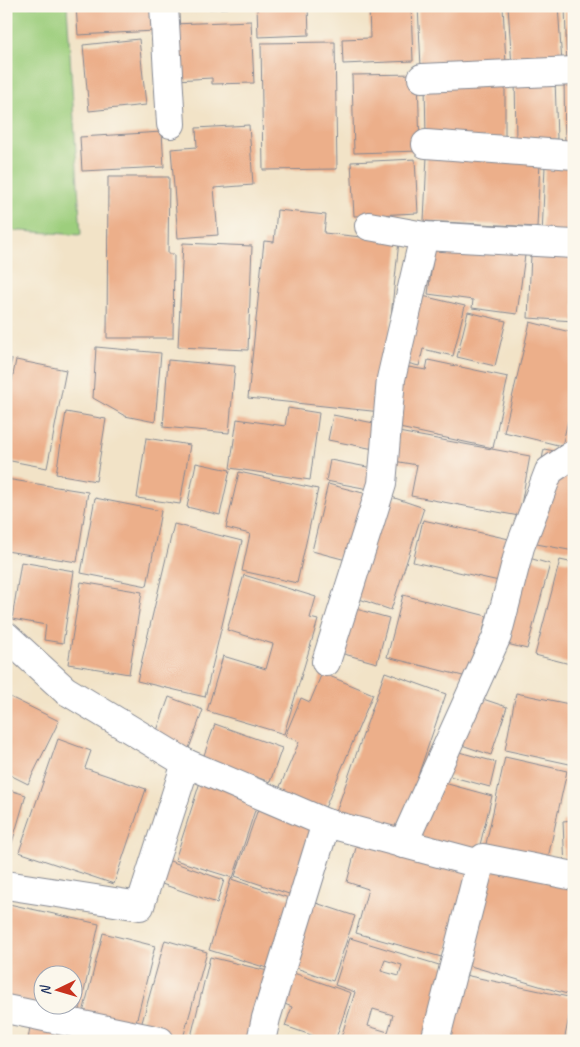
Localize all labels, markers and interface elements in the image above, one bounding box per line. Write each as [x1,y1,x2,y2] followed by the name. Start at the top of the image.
[32,964,82,1014] north arrow
[36,984,54,996] text: N

